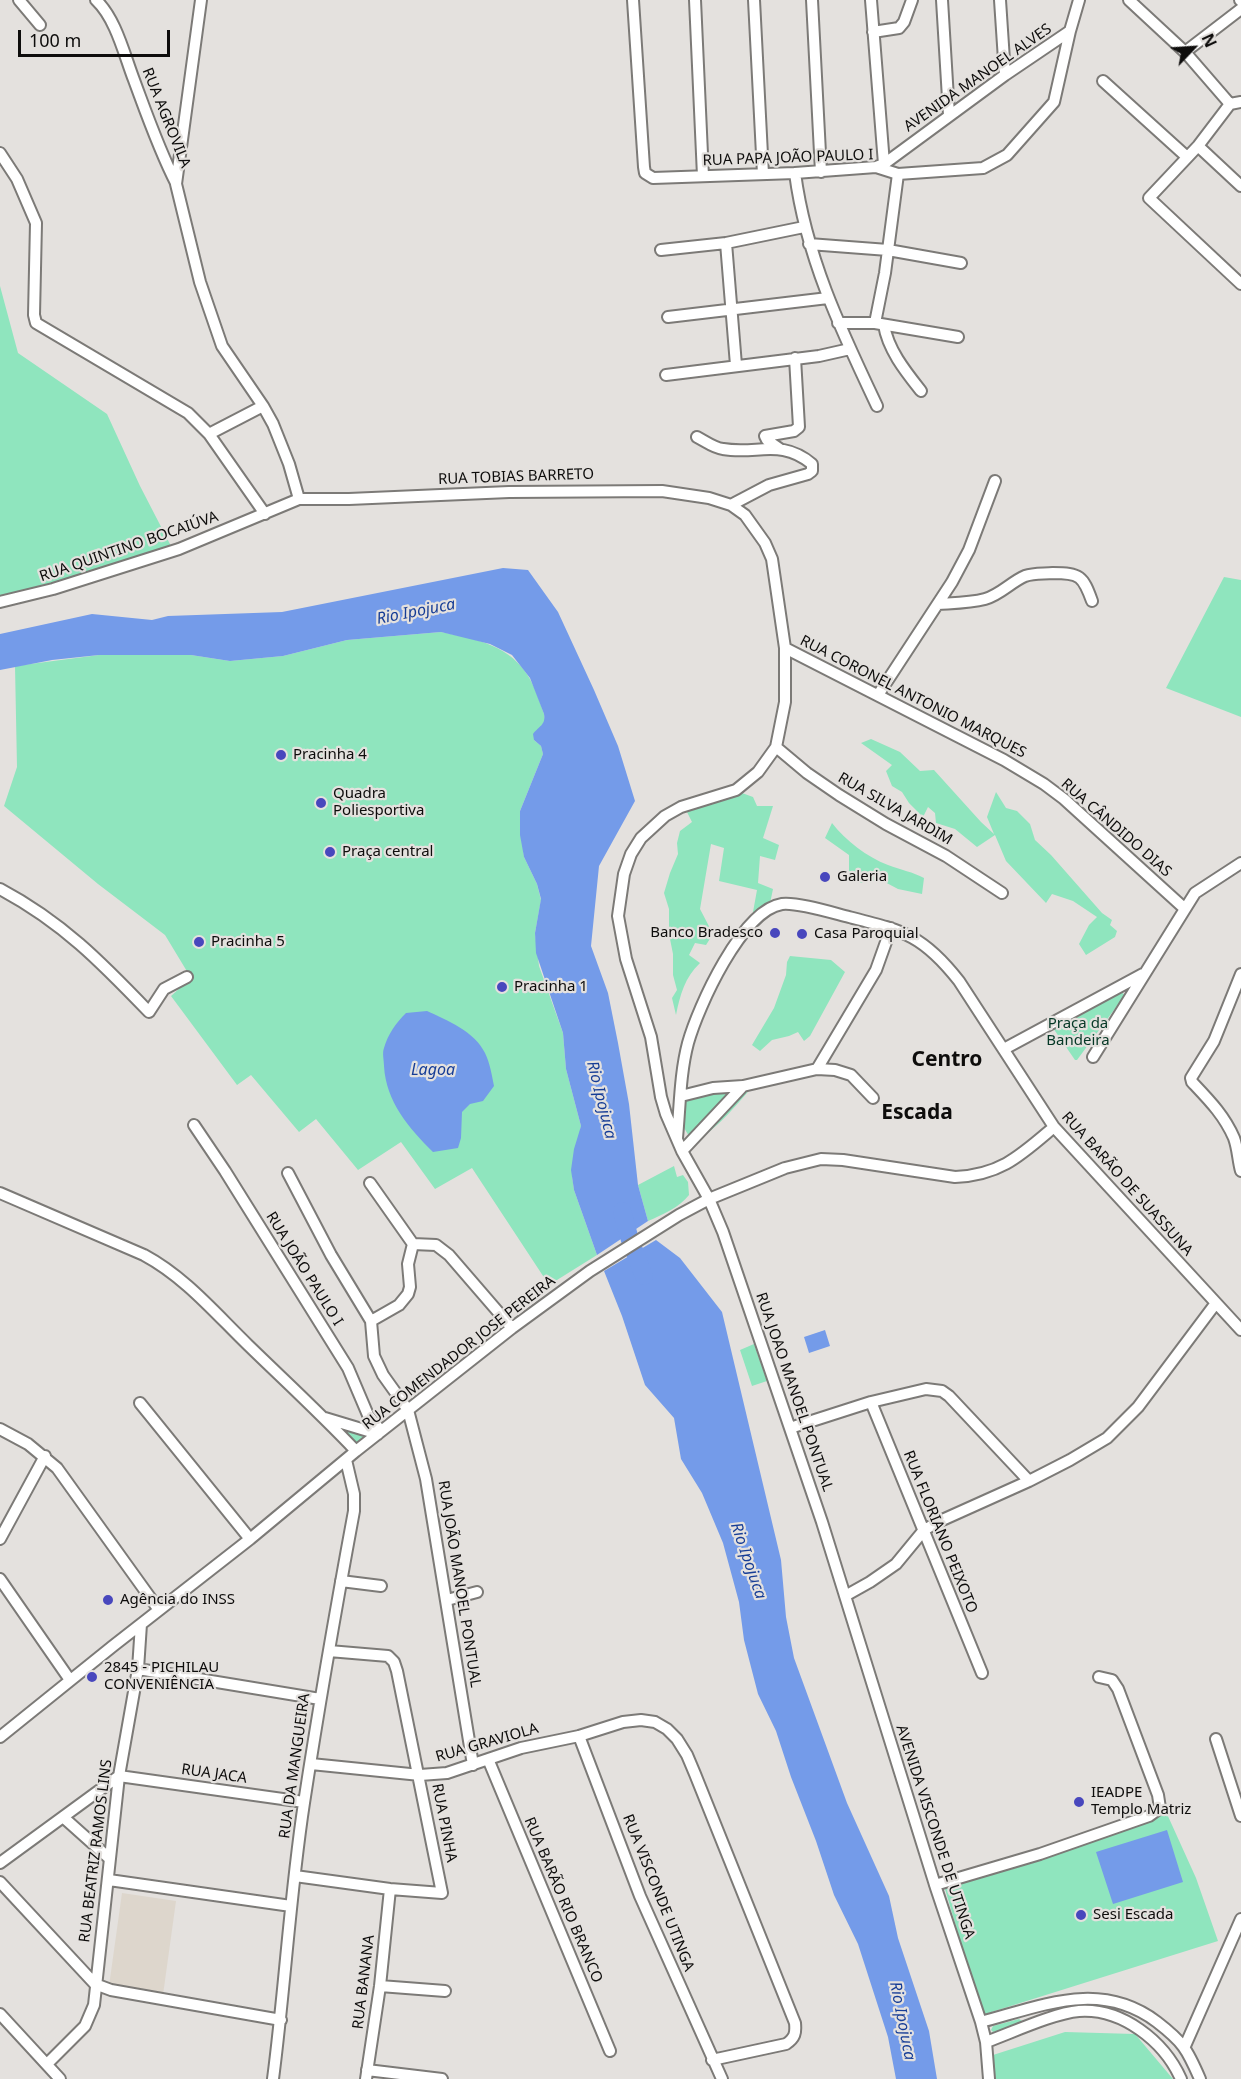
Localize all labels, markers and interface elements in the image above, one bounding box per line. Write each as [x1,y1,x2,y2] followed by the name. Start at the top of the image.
[21,18,172,56] scale bar
[1163,18,1223,78] north arrow
[901,20,1055,136] street label: AVENIDA MANOEL ALVES
[29,28,81,52] text: 100 m
[1197,30,1222,51] text: N
[138,65,194,171] street label: RUA AGROVILA
[702,146,874,170] street label: RUA PAPA JOÃO PAULO I
[438,465,594,489] street label: RUA TOBIAS BARRETO
[37,508,221,586] street label: RUA QUINTINO BOCAIÚVA
[375,595,457,629] water label: Rio Ipojuca
[797,632,1029,762] street label: RUA CORONEL ANTONIO MARQUES
[293,746,367,764] place label: Pracinha 4
[274,748,288,762] marker: Pracinha 4
[835,769,955,849] street label: RUA SILVA JARDIM
[1057,775,1175,881] street label: RUA CÂNDIDO DIAS
[333,785,424,820] place label: Quadra Poliesportiva
[314,796,328,810] marker: Quadra Poliesportiva
[342,843,433,861] place label: Praça central
[323,845,337,859] marker: Praça central
[837,868,887,886] place label: Galeria
[818,870,832,884] marker: Galeria
[650,924,763,942] place label: Banco Bradesco
[814,925,919,943] place label: Casa Paroquial
[768,926,782,940] marker: Banco Bradesco
[795,927,809,941] marker: Casa Paroquial
[211,933,285,951] place label: Pracinha 5
[192,935,206,949] marker: Pracinha 5
[514,978,588,996] place label: Pracinha 1
[495,980,509,994] marker: Pracinha 1
[1046,1015,1110,1050] park label: Praça da Bandeira
[912,1047,982,1073] district label: Centro
[582,1059,620,1141] water label: Rio Ipojuca
[411,1060,455,1080] water label: Lagoa
[881,1100,953,1126] district label: Escada
[1058,1108,1196,1260] street label: RUA BARÃO DE SUASSUNA
[262,1209,346,1329] street label: RUA JOÃO PAULO I
[359,1272,559,1434] street label: RUA COMENDADOR JOSE PEREIRA
[751,1290,837,1494] street label: RUA JOAO MANOEL PONTUAL
[899,1448,981,1616] street label: RUA FLORIANO PEIXOTO
[434,1479,484,1689] street label: RUA JOÃO MANOEL PONTUAL
[726,1520,770,1602] water label: Rio Ipojuca
[120,1591,235,1609] place label: Agência do INSS
[101,1593,115,1607] marker: Agência do INSS
[104,1659,219,1694] place label: 2845 - PICHILAU CONVENIÊNCIA
[85,1670,99,1684] marker: 2845 - PICHILAU CONVENIÊNCIA
[276,1692,314,1840] street label: RUA DA MANGUEIRA
[434,1720,540,1766] street label: RUA GRAVIOLA
[892,1723,978,1941] street label: AVENIDA VISCONDE DE UTINGA
[76,1758,116,1944] street label: RUA BEATRIZ RAMOS LINS
[180,1760,248,1788] street label: RUA JACA
[428,1782,460,1864] street label: RUA PINHA
[1091,1784,1191,1819] place label: IEADPE Templo Matriz
[1072,1795,1086,1809] marker: IEADPE Templo Matriz
[618,1812,698,1974] street label: RUA VISCONDE UTINGA
[520,1814,606,1986] street label: RUA BARÃO RIO BRANCO
[1093,1906,1173,1924] place label: Sesi Escada
[1074,1908,1088,1922] marker: Sesi Escada
[349,1934,379,2030] street label: RUA BANANA
[885,1980,919,2062] water label: Rio Ipojuca

